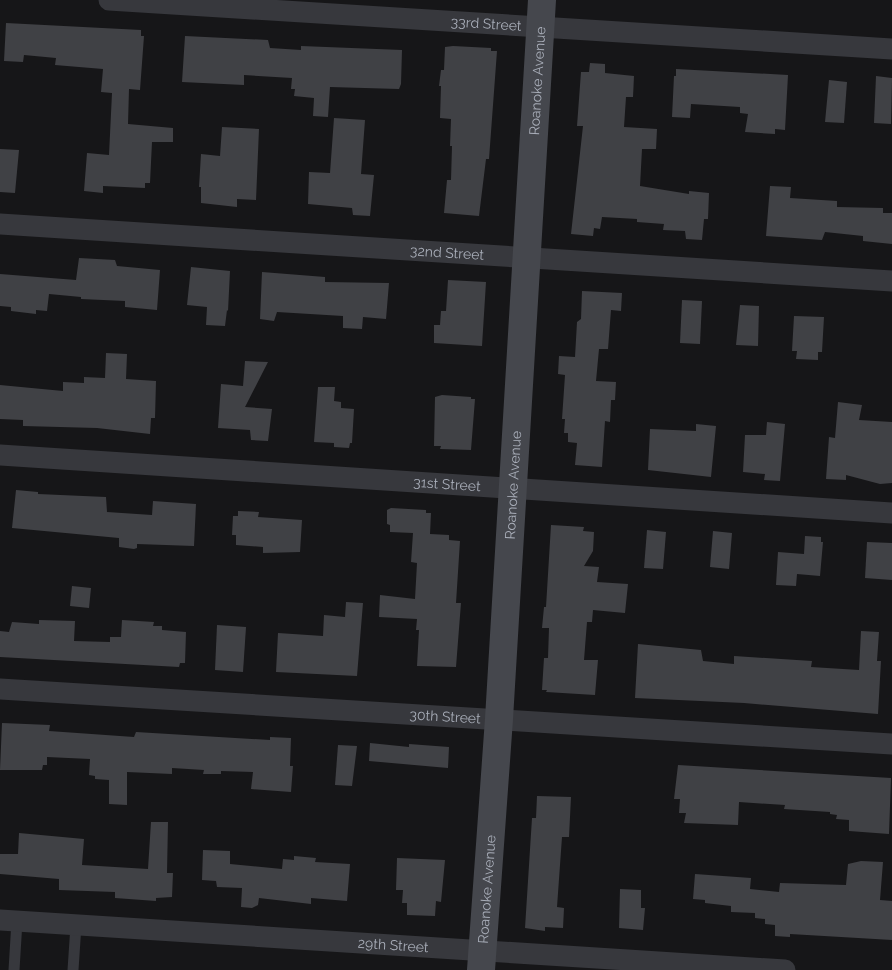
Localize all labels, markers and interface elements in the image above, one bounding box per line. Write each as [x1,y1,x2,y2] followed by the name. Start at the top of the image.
[450,13,522,34] street label: 33rd Street
[526,26,548,136] street label: Roanoke Avenue
[410,242,485,263] street label: 32nd Street
[502,430,524,540] street label: Roanoke Avenue
[413,474,481,494] street label: 31st Street
[409,706,482,727] street label: 30th Street
[475,834,499,944] street label: Roanoke Avenue
[357,935,429,955] street label: 29th Street

